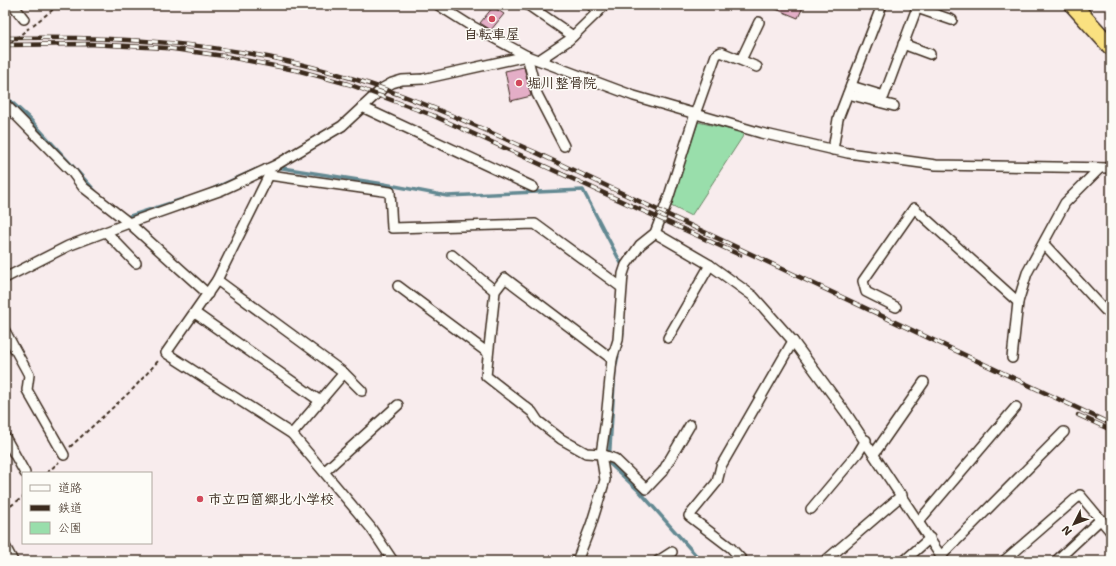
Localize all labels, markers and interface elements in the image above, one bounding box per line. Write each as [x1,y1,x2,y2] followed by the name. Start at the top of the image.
[487,14,497,24] marker: 自転車屋
[464,25,520,43] place label: 自転車屋
[527,74,597,92] place label: 堀川整骨院
[514,78,524,88] marker: 堀川整骨院
[22,472,152,544] legend
[58,480,82,496] text: 道路
[208,490,334,508] place label: 市立四箇郷北小学校
[195,494,205,504] marker: 市立四箇郷北小学校
[58,500,82,516] text: 鉄道
[1054,504,1094,544] north arrow
[58,520,82,536] text: 公園
[1058,522,1075,539] text: N

